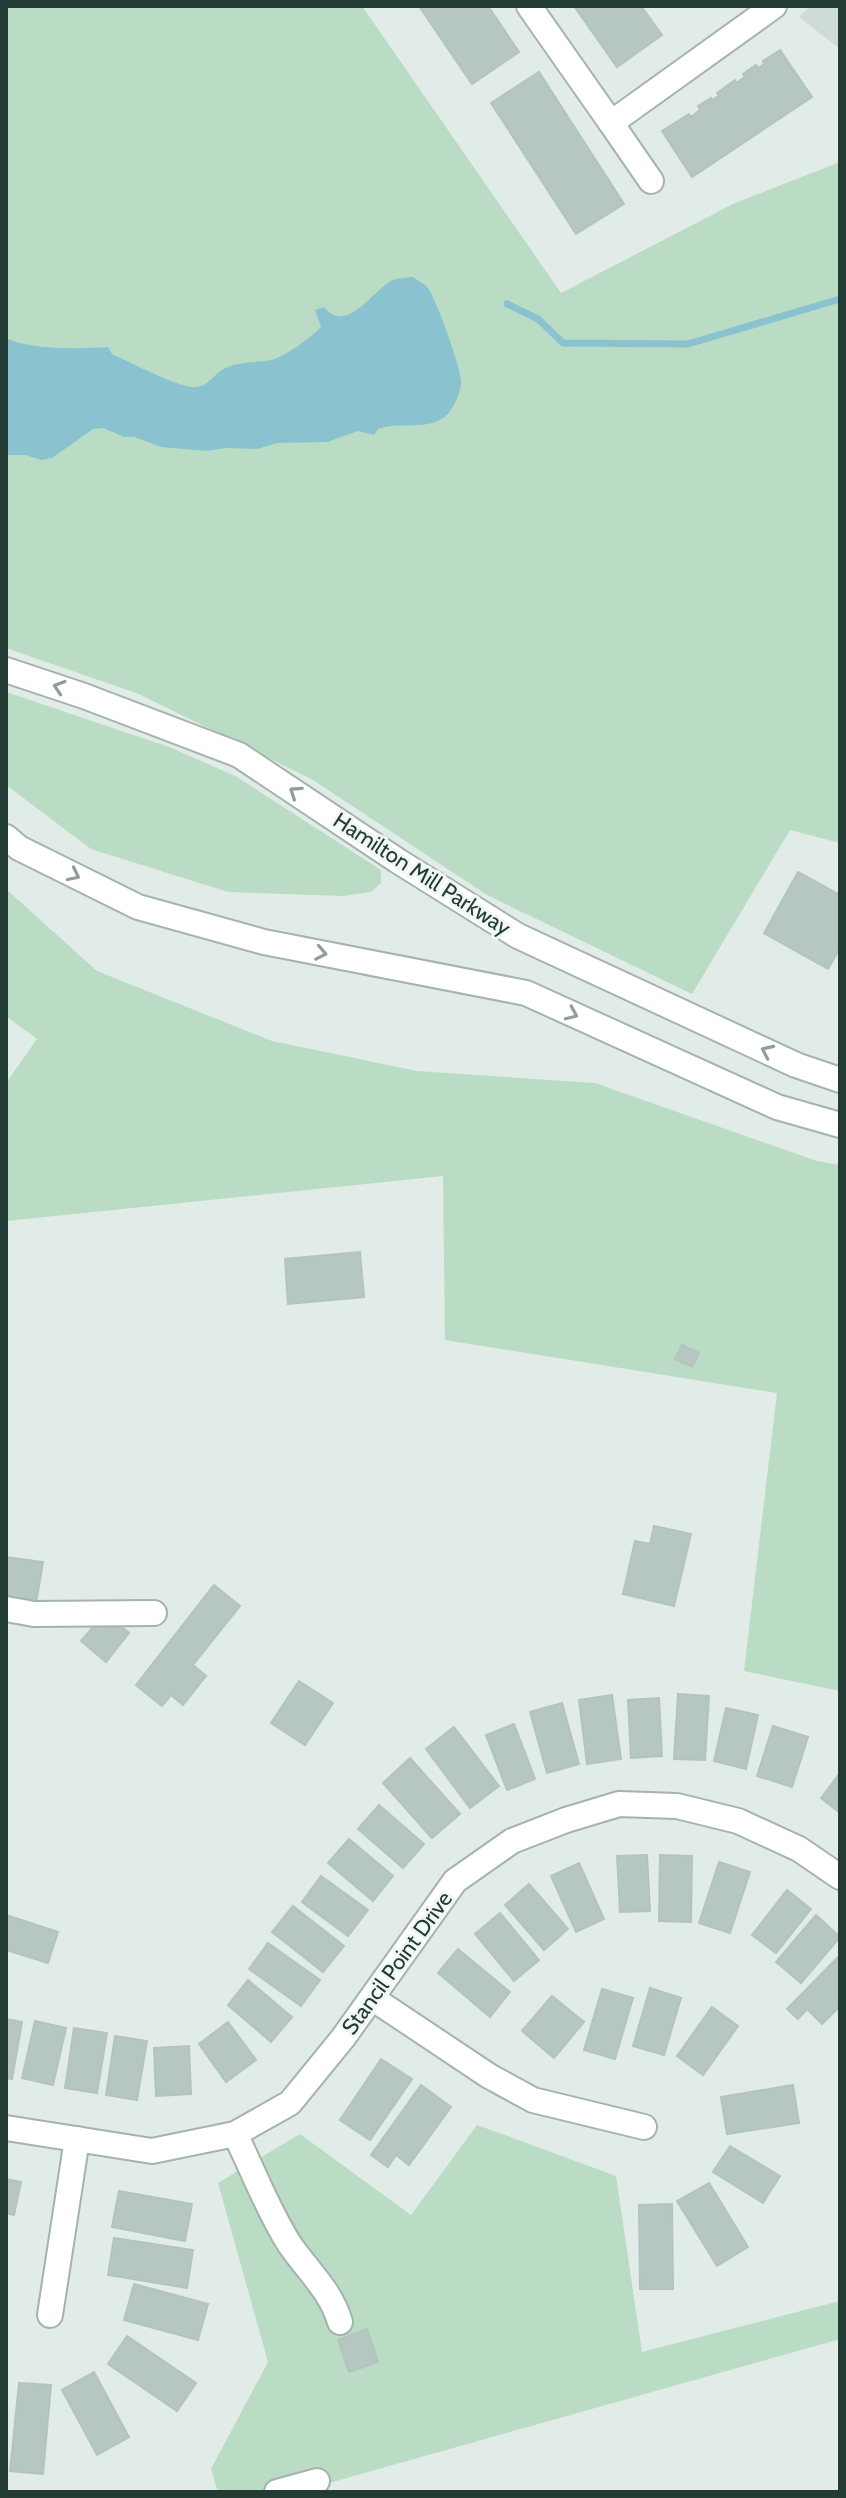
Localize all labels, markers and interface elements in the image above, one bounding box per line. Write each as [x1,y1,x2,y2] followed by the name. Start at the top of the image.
[52,681,66,697] one-way arrow
[289,787,304,802] one-way arrow
[328,807,516,941] street label: Hamilton Mill Parkway
[65,865,80,881] one-way arrow
[313,944,327,961] one-way arrow
[564,1004,578,1020] one-way arrow
[761,1045,776,1061] one-way arrow
[336,1886,458,2040] street label: Stancil Point Drive

